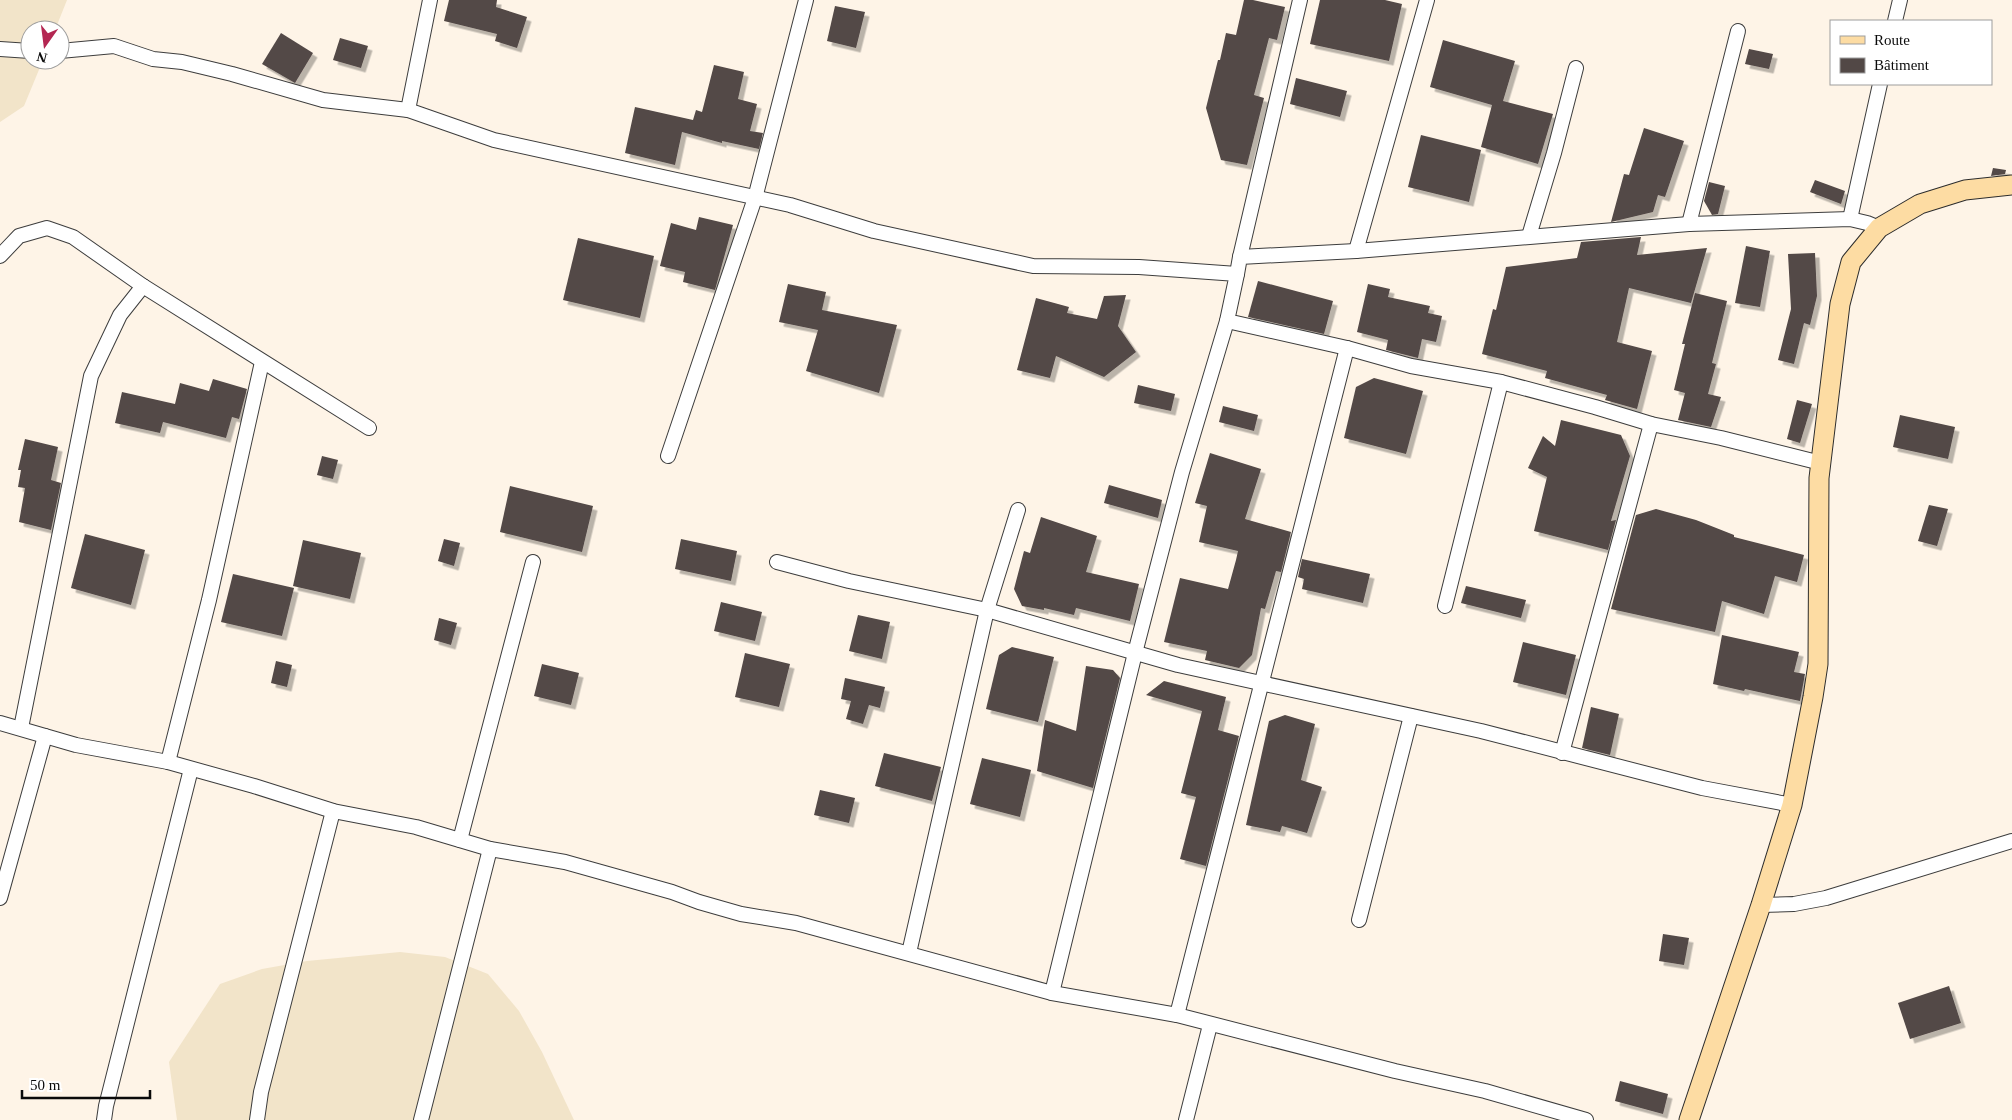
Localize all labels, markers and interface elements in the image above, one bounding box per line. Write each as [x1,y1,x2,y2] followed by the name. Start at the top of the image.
[20,20,70,70] north arrow
[1830,20,1992,85] legend
[1874,32,1910,48] text: Route
[35,49,49,66] text: N
[1874,57,1930,73] text: Bâtiment
[22,1068,150,1100] scale bar
[30,1077,61,1093] text: 50 m

